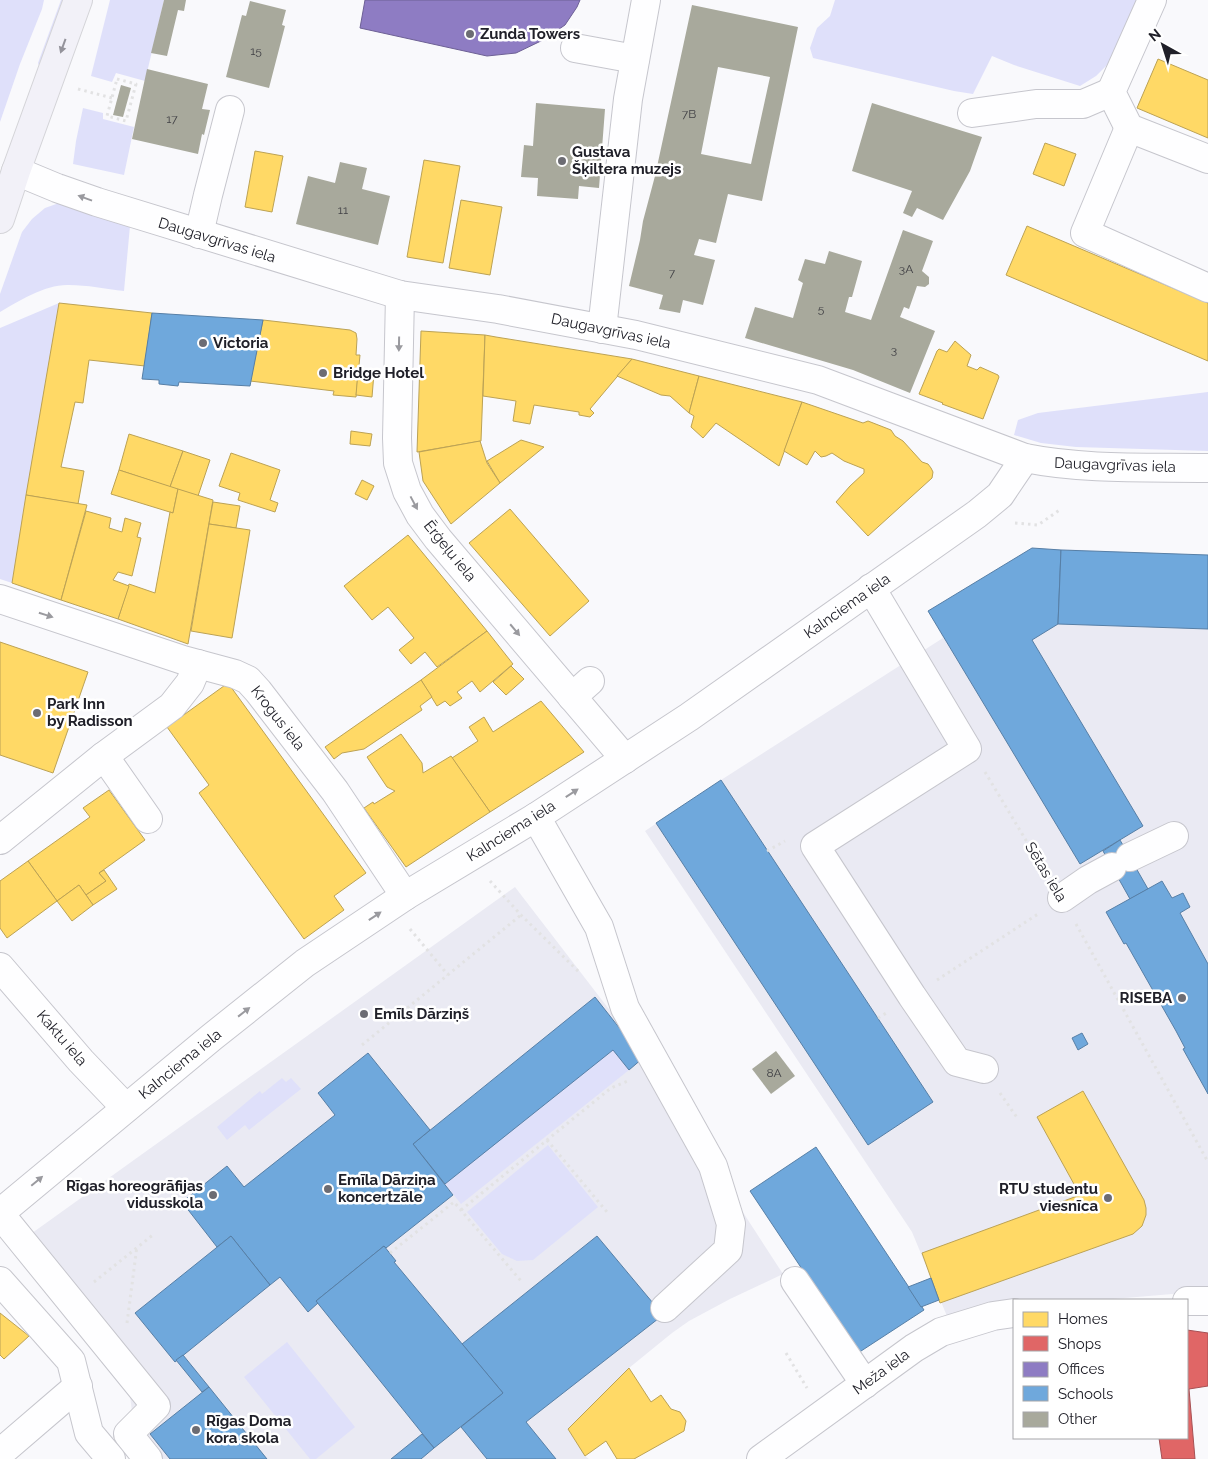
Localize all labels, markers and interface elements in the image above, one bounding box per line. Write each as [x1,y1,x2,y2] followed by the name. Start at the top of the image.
[1138,20,1188,70] north arrow
[480,25,580,43] place label: Zunda Towers
[1146,25,1164,44] text: N
[464,28,476,40] marker: Zunda Towers
[59,39,67,54] one-way arrow
[250,44,262,58] house number: 15
[682,107,696,121] house number: 7B
[166,112,178,126] house number: 17
[572,143,681,178] place label: Gustava Šķiltera muzejs
[556,155,568,167] marker: Gustava Šķiltera muzejs
[77,194,92,202] one-way arrow
[338,203,348,217] house number: 11
[156,214,278,266] street label: Daugavgrīvas iela
[899,262,913,276] house number: 3A
[669,266,676,280] house number: 7
[818,302,825,316] house number: 5
[550,310,672,352] street label: Daugavgrīvas iela
[213,334,269,352] place label: Victoria
[395,336,403,352] one-way arrow
[197,337,209,349] marker: Victoria
[891,343,897,357] house number: 3
[333,364,424,382] place label: Bridge Hotel
[317,367,329,379] marker: Bridge Hotel
[1054,454,1176,476] street label: Daugavgrīvas iela
[410,496,418,510] one-way arrow
[420,517,480,585] street label: Ērģeļu iela
[800,570,894,642] street label: Kalnciema iela
[39,612,54,619] one-way arrow
[509,623,521,635] one-way arrow
[247,682,309,754] street label: Krogus iela
[47,695,133,730] place label: Park Inn by Radisson
[31,707,43,719] marker: Park Inn by Radisson
[566,788,579,798] one-way arrow
[463,797,559,865] street label: Kalnciema iela
[1021,839,1071,905] street label: Sētas iela
[368,911,382,921] one-way arrow
[1119,989,1173,1007] place label: RISEBA
[1176,992,1188,1004] marker: RISEBA
[374,1005,469,1023] place label: Emīls Dārziņš
[33,1006,91,1070] street label: Kaktu iela
[237,1006,250,1017] one-way arrow
[358,1008,370,1020] marker: Emīls Dārziņš
[135,1025,225,1103] street label: Kalnciema iela
[766,1066,782,1080] house number: 8A
[338,1171,436,1206] place label: Emīla Dārziņa koncertzāle
[30,1176,43,1187] one-way arrow
[66,1177,203,1212] place label: Rīgas horeogrāfijas vidusskola
[999,1180,1098,1215] place label: RTU studentu viesnīca
[322,1183,334,1195] marker: Emīla Dārziņa koncertzāle
[207,1189,219,1201] marker: Rīgas horeogrāfijas vidusskola
[1102,1192,1114,1204] marker: RTU studentu viesnīca
[1013,1299,1188,1439] legend
[1058,1310,1108,1328] text: Homes
[1058,1335,1101,1353] text: Shops
[849,1345,913,1399] street label: Meža iela
[1058,1360,1105,1378] text: Offices
[1058,1385,1113,1403] text: Schools
[1058,1410,1098,1428] text: Other
[206,1412,292,1447] place label: Rīgas Doma kora skola
[190,1424,202,1436] marker: Rīgas Doma kora skola

